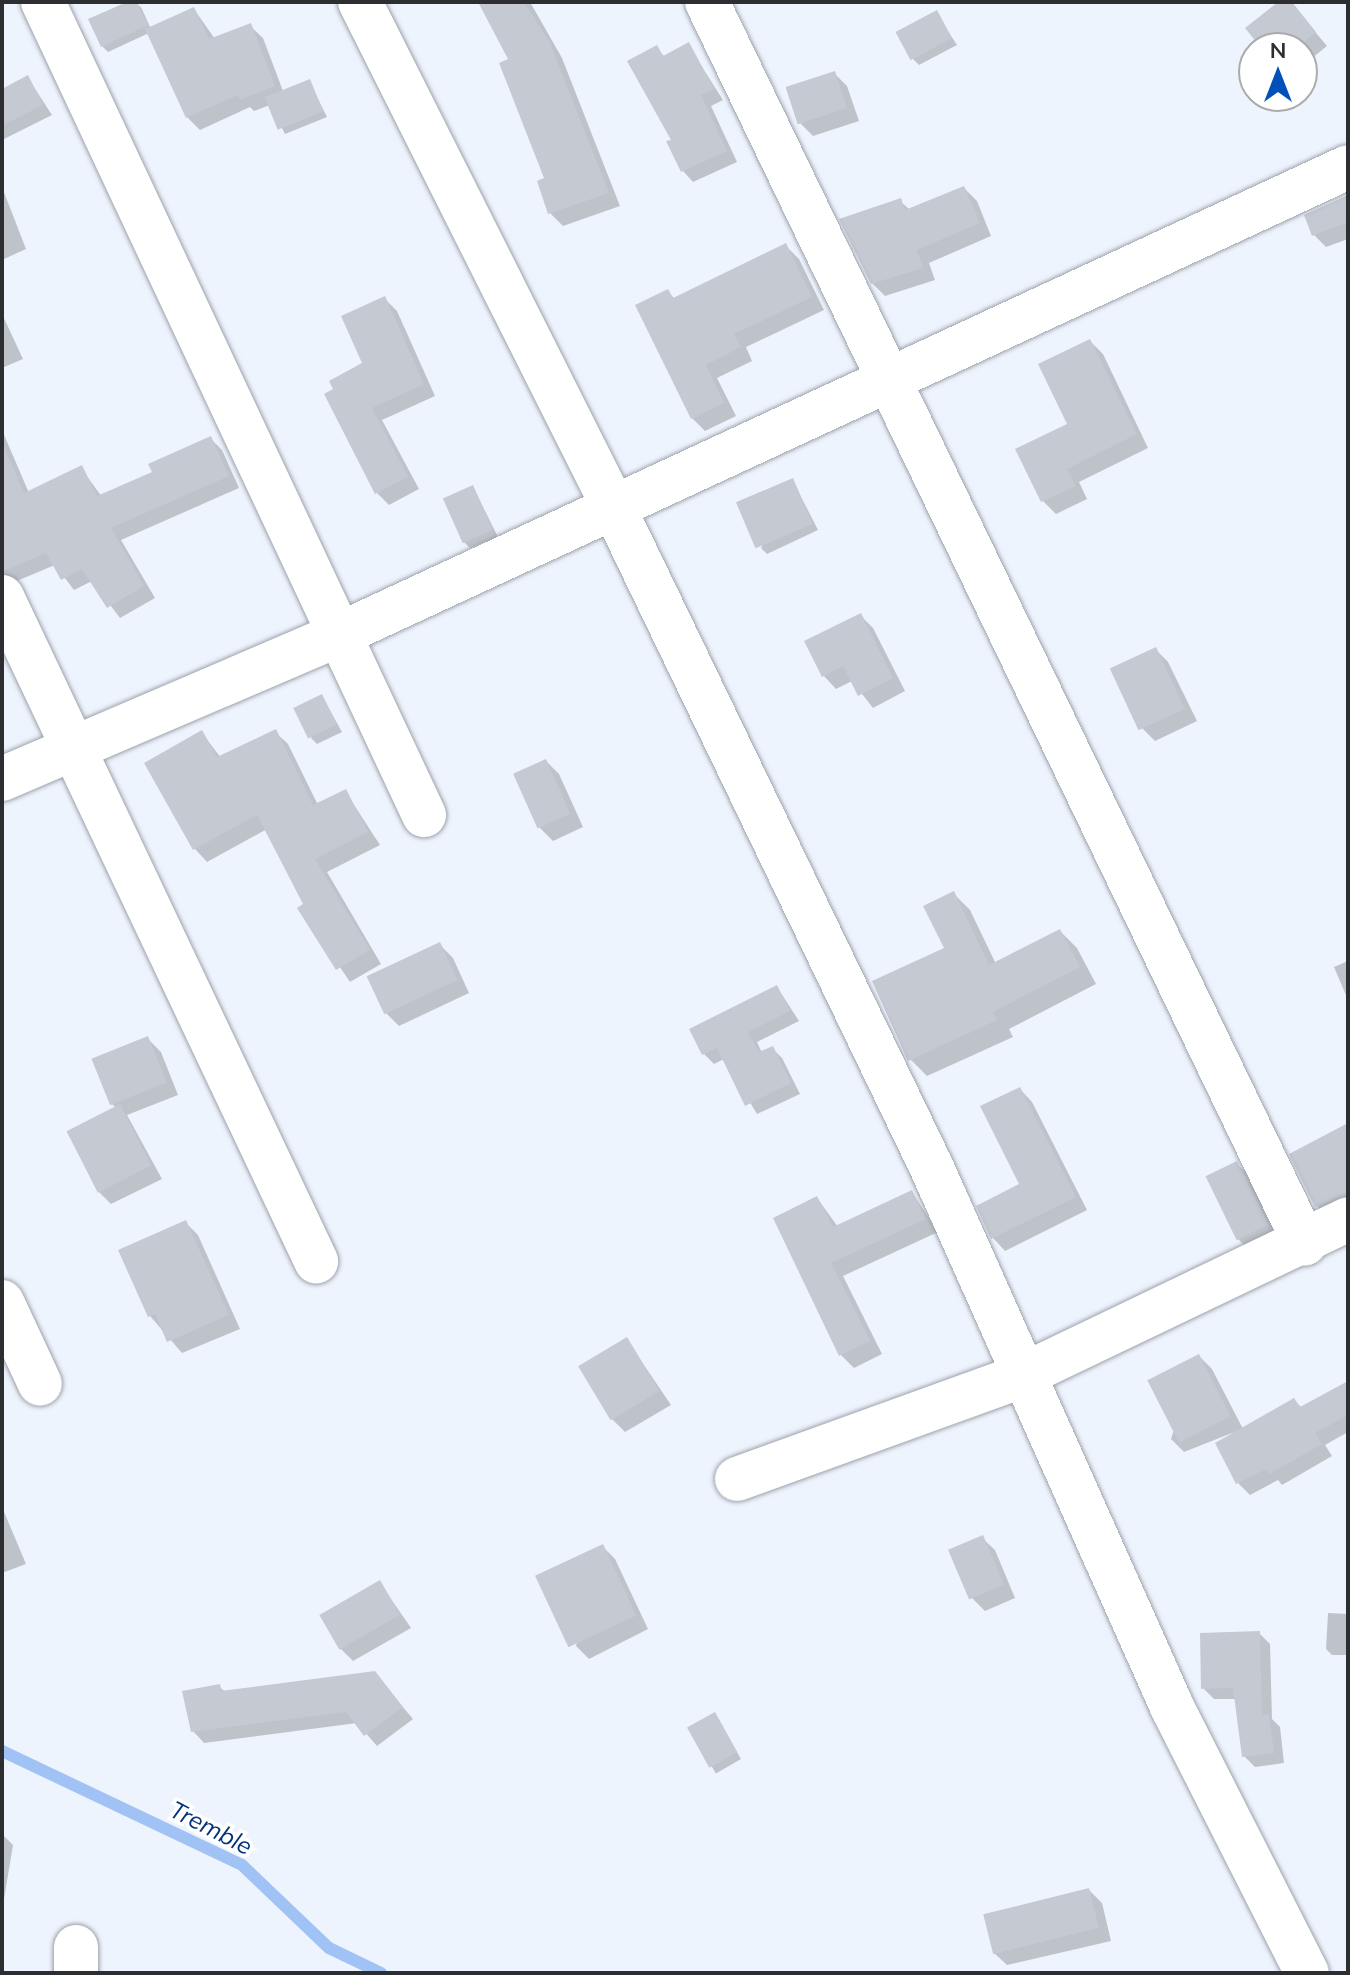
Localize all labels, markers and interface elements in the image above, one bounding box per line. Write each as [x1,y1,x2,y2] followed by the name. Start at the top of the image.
[1238,32,1318,112] north arrow
[1270,36,1286,64] text: N
[165,1795,257,1861] water label: Tremble

